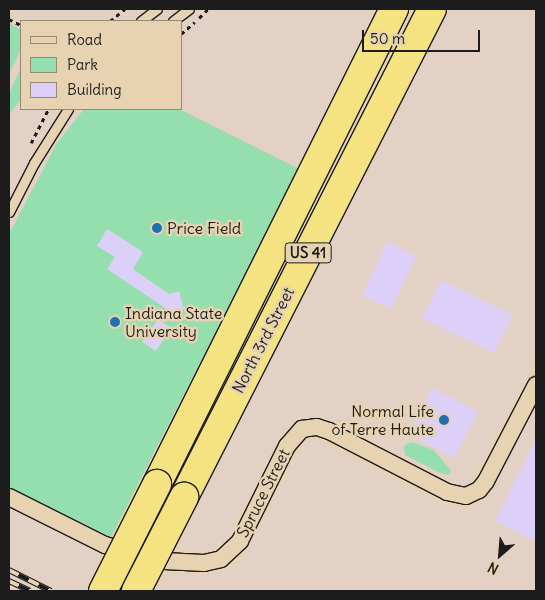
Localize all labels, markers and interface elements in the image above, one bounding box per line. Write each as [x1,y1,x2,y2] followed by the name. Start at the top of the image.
[20,20,182,110] legend
[365,20,482,52] scale bar
[370,29,405,48] text: 50 m
[67,30,102,49] text: Road
[67,55,98,74] text: Park
[67,80,122,99] text: Building
[167,218,241,238] place label: Price Field
[151,222,163,234] marker: Price Field
[284,240,332,266] road number: US 41
[228,284,298,396] street label: North 3rd Street
[125,303,222,341] place label: Indiana State University
[109,316,121,328] marker: Indiana State University
[331,401,434,439] place label: Normal Life of Terre Haute
[438,414,450,426] marker: Normal Life of Terre Haute
[232,446,294,540] street label: Spruce Street
[475,530,525,580] north arrow
[485,558,502,579] text: N

